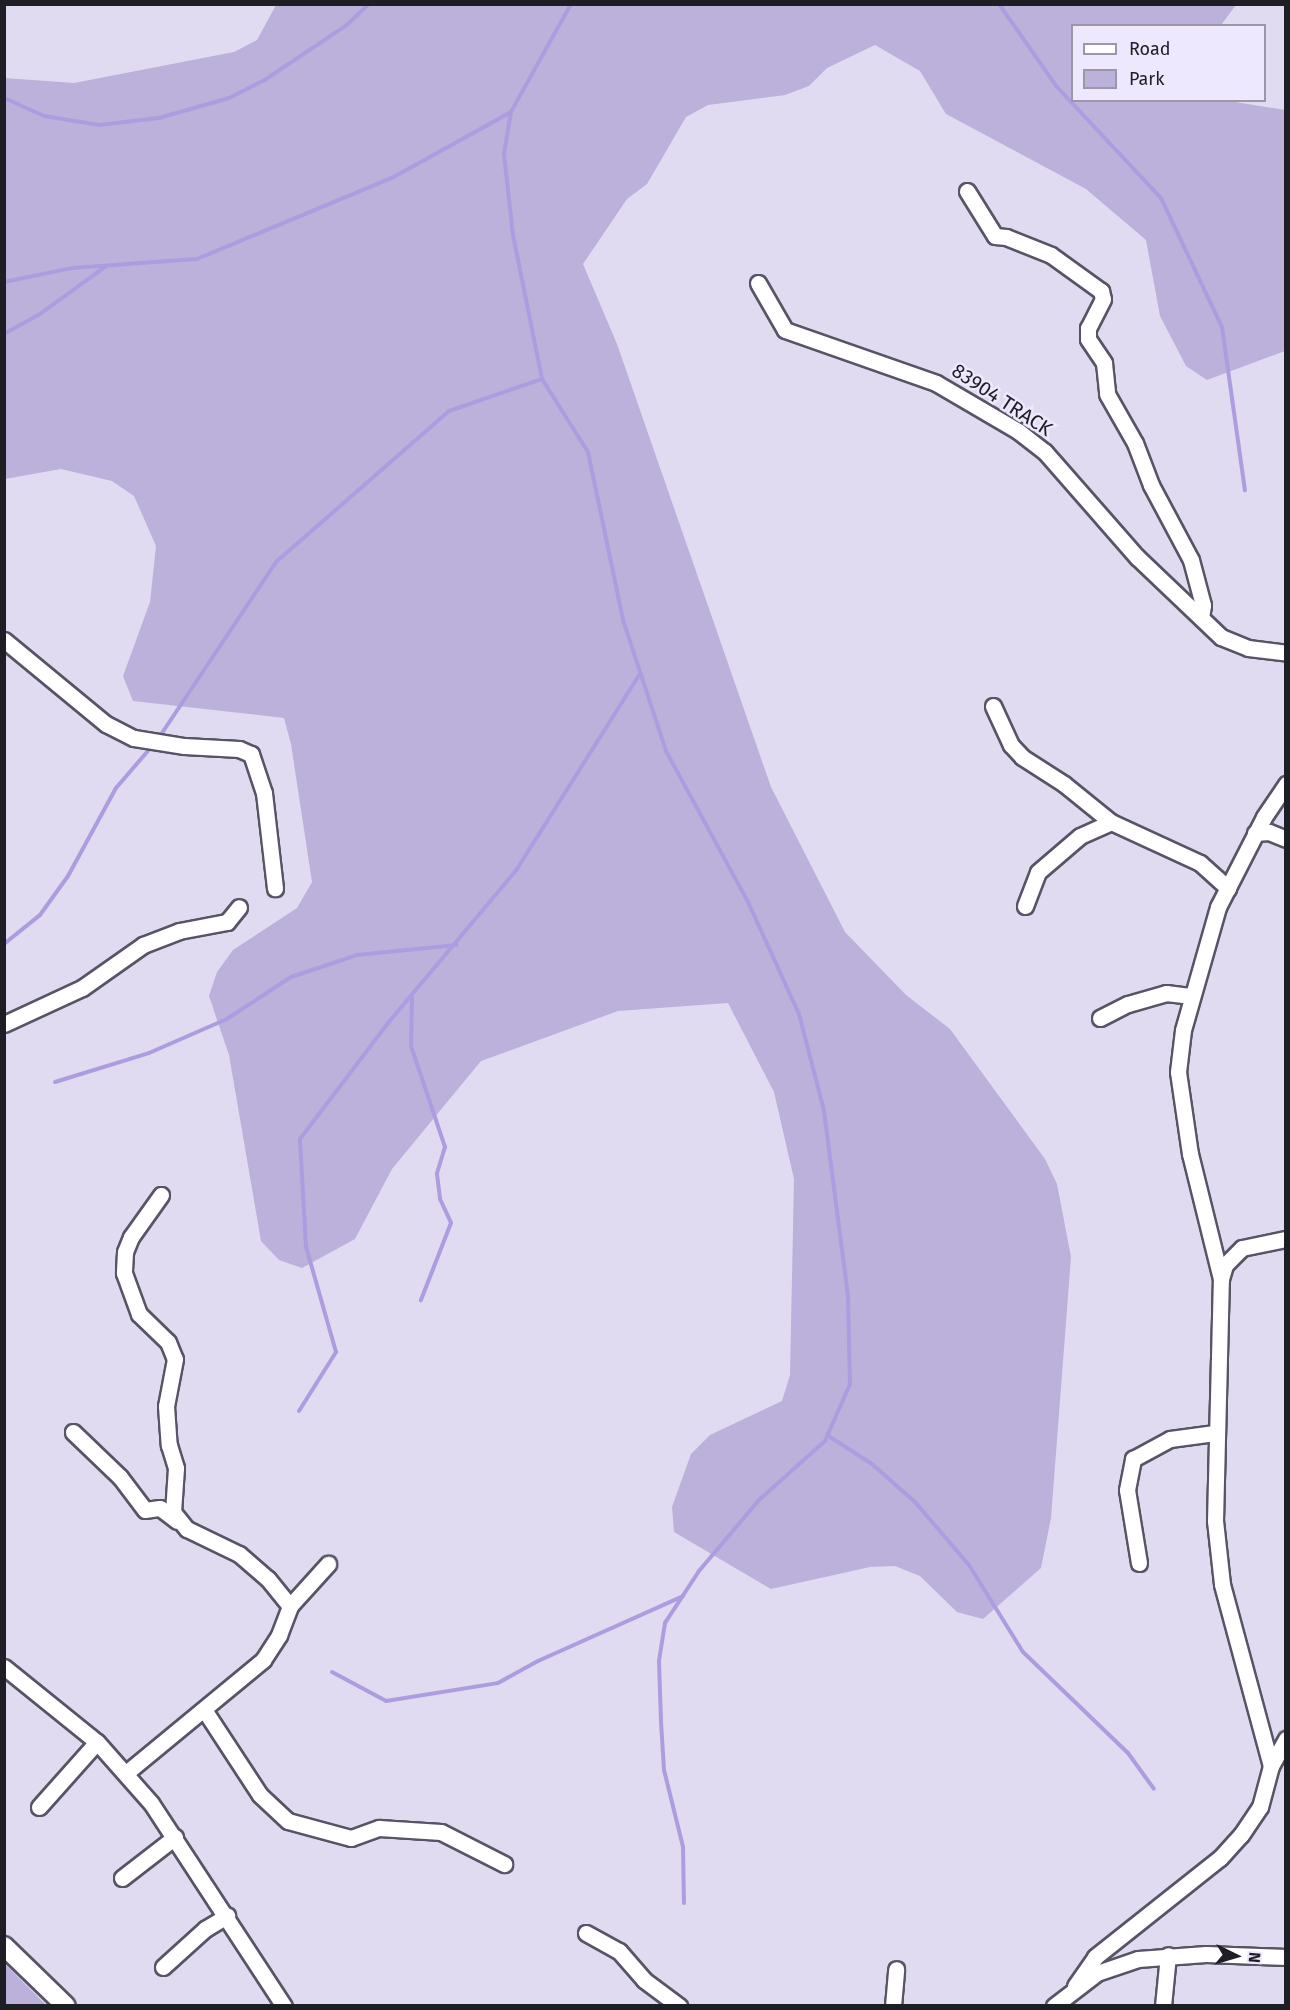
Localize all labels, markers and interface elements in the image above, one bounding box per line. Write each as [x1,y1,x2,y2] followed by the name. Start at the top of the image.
[1071,24,1266,102] legend
[1129,38,1171,60] text: Road
[1129,68,1164,90] text: Park
[947,359,1057,441] street label: 83904 TRACK
[1206,1926,1266,1986] north arrow
[1245,1951,1264,1964] text: N

